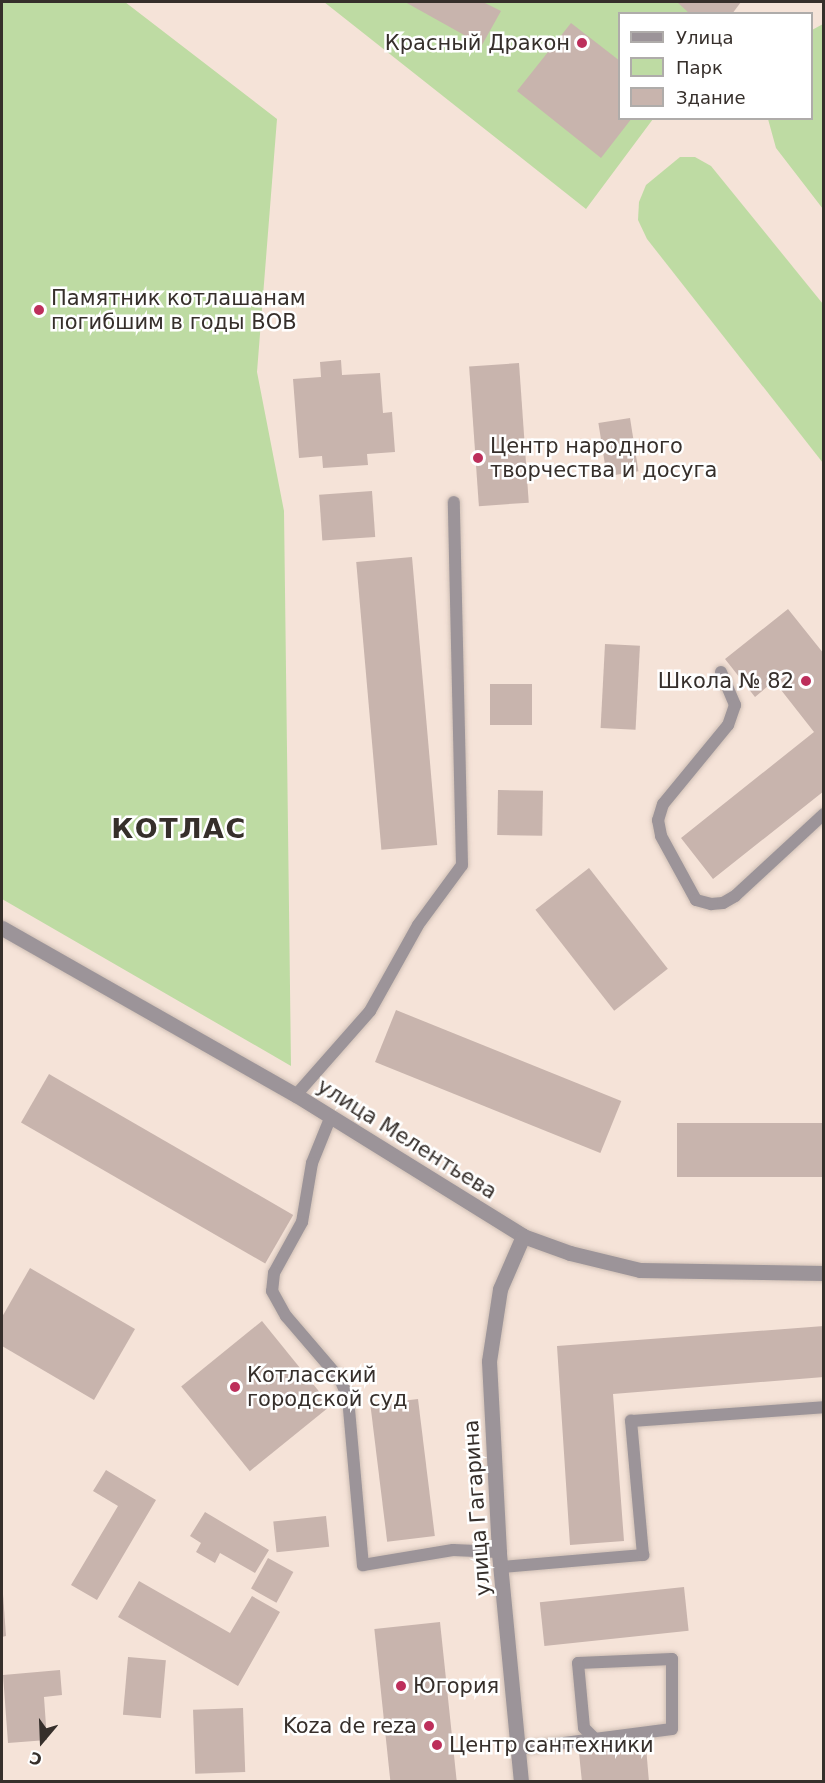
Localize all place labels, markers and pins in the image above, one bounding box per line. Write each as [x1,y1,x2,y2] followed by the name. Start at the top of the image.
[385,30,570,56] place label: Красный Дракон
[575,36,589,50] marker: Красный Дракон
[51,285,306,335] place label: Памятник котлашанам погибшим в годы ВОВ
[32,303,46,317] marker: Памятник котлашанам погибшим в годы ВОВ
[490,433,717,483] place label: Центр народного творчества и досуга
[471,451,485,465] marker: Центр народного творчества и досуга
[658,668,794,694] place label: Школа № 82
[799,674,813,688] marker: Школа № 82
[247,1362,407,1412] place label: Котласский городской суд
[228,1380,242,1394] marker: Котласский городской суд
[413,1673,499,1699] place label: Югория
[394,1679,408,1693] marker: Югория
[283,1713,417,1739] place label: Koza de reza
[422,1719,436,1733] marker: Koza de reza
[449,1732,654,1758] place label: Центр сантехники
[430,1738,444,1752] marker: Центр сантехники

